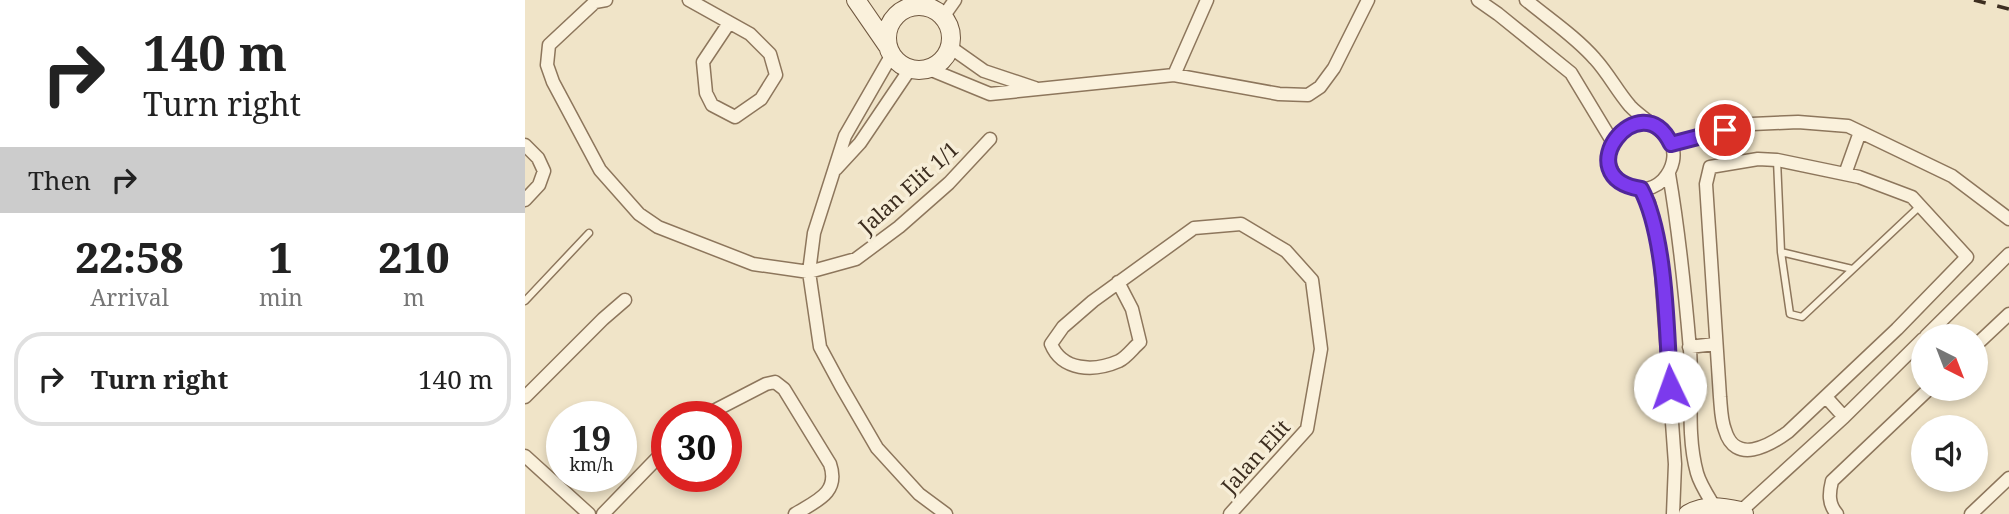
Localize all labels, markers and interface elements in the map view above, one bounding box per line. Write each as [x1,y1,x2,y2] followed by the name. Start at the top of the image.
[143,19,287,85] text: 140 m
[28,28,119,119] icon: right
[143,82,301,125] text: Turn right
[1695,100,1755,160] pin
[1706,111,1744,149] icon: arrive
[852,135,964,240] street label: Jalan Elit 1/1
[105,161,143,199] icon: right
[28,162,91,198] text: Then
[75,228,184,285] text: 22:58
[269,228,293,285] text: 1
[378,228,450,285] text: 210
[90,281,169,313] text: Arrival
[259,281,303,313] text: min
[403,281,425,313] text: m
[1911,324,1988,401] north arrow
[1911,324,1988,492] map controls
[1633,350,1707,424] position arrow
[32,360,70,398] icon: right
[91,361,228,397] text: Turn right
[418,361,493,397] text: 140 m
[651,401,742,492] speed limit sign: 30
[1214,413,1296,500] street label: Jalan Elit
[572,414,611,461] text: 19
[1911,415,1988,492] button: sound
[569,452,614,476] text: km/h

